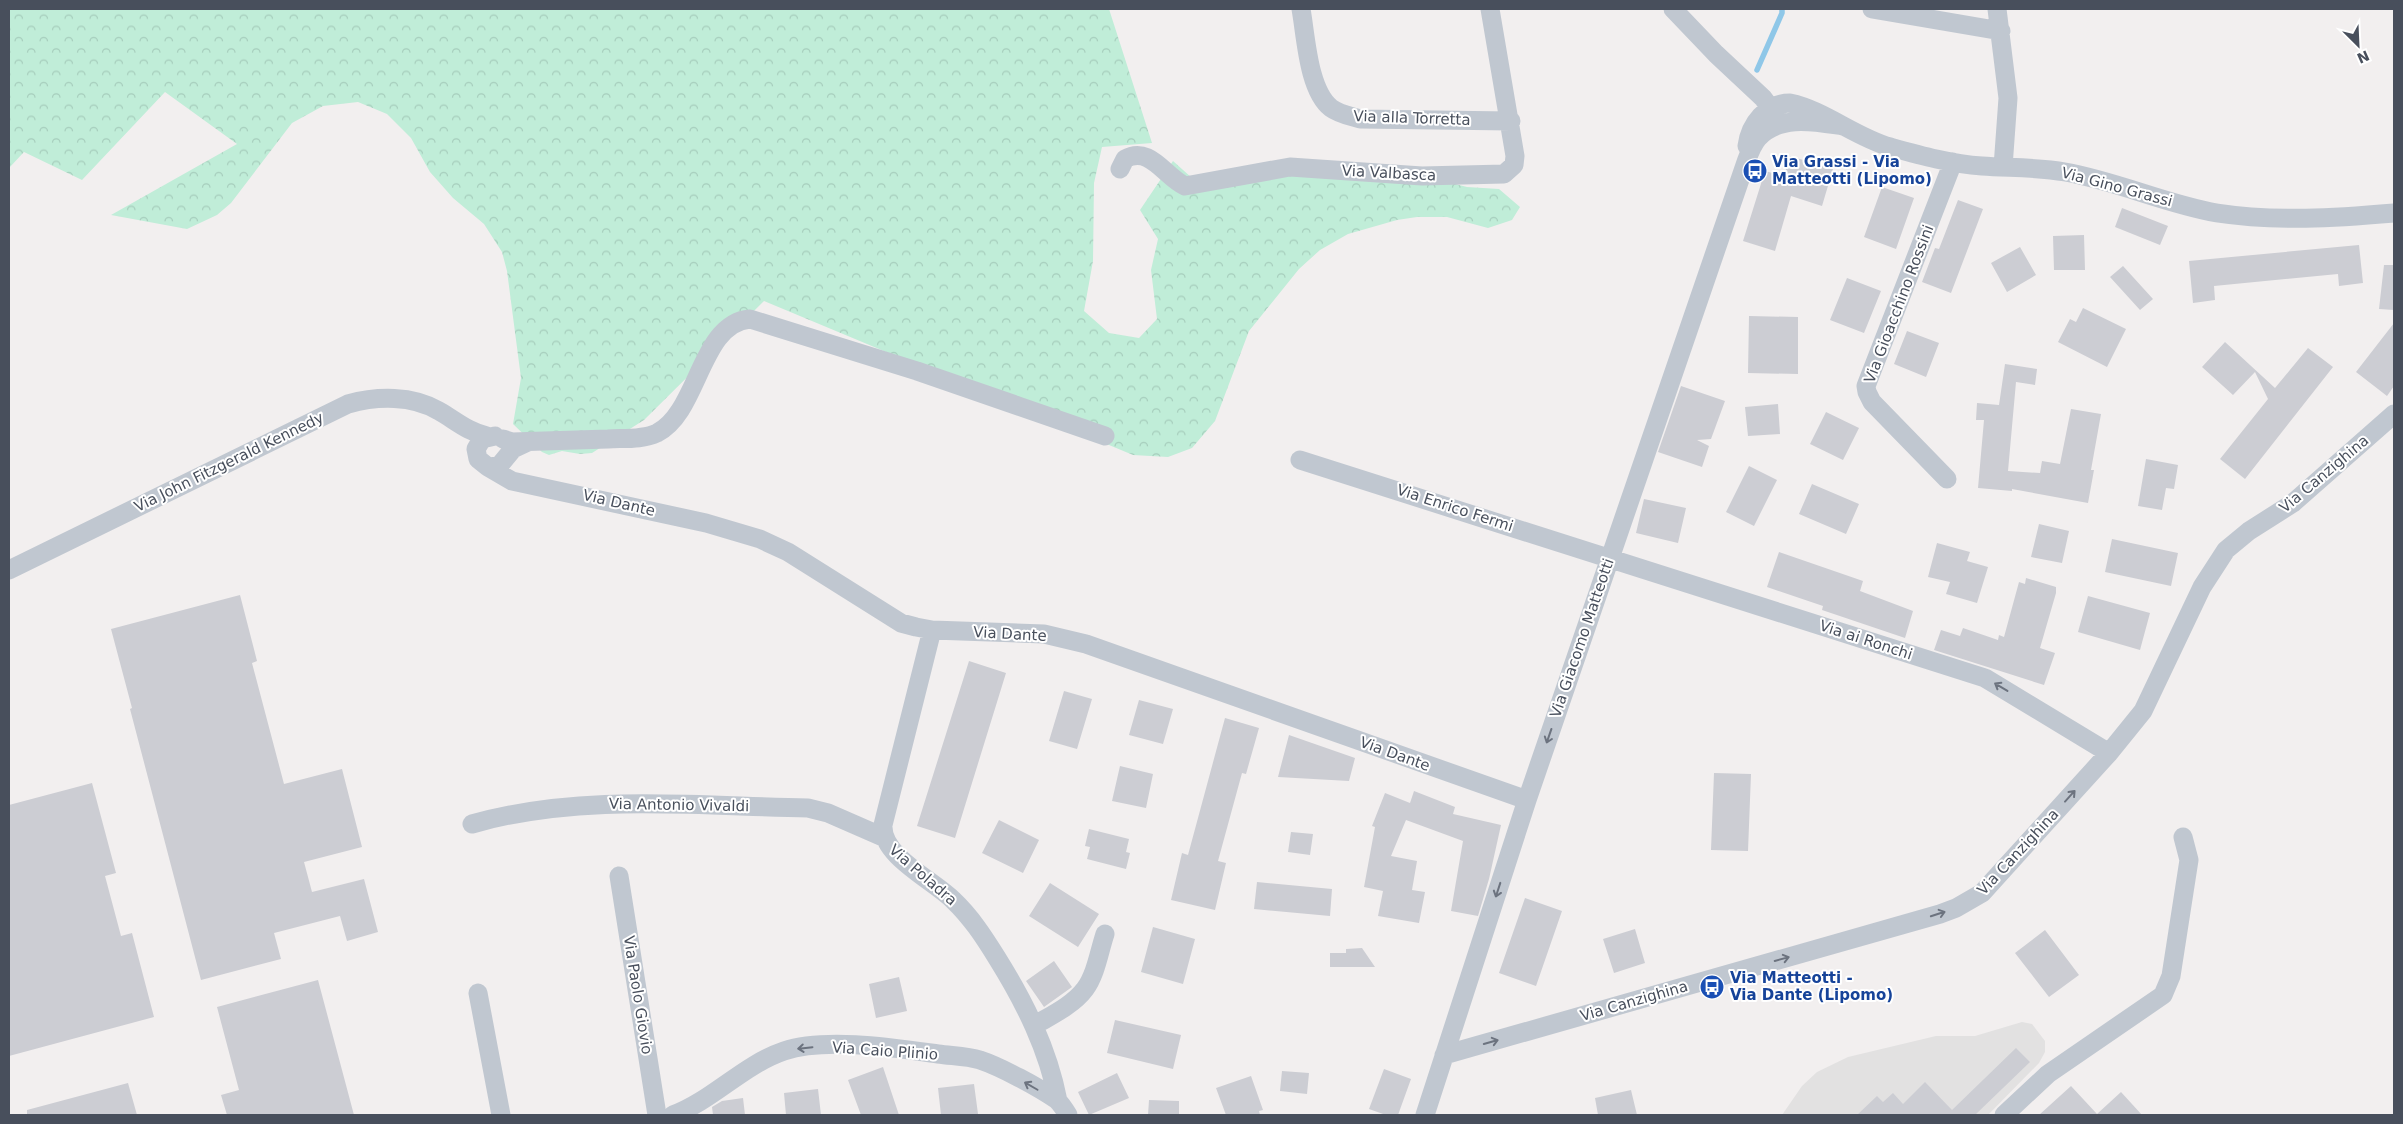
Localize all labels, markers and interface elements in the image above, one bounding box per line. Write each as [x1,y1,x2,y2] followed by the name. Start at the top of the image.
[2333,20,2383,70] north arrow
[2355,47,2372,67] text: N
[1353,107,1471,129] street label: Via alla Torretta
[1772,153,1932,188] place label: Via Grassi - Via Matteotti (Lipomo)
[1742,158,1768,184] bus stop icon: Via Grassi - Via Matteotti (Lipomo)
[1341,162,1437,184] street label: Via Valbasca
[2060,164,2174,210] street label: Via Gino Grassi
[1860,222,1938,386] street label: Via Gioacchino Rossini
[131,408,327,516] street label: Via John Fitzgerald Kennedy
[2276,431,2372,517] street label: Via Canzighina
[1395,481,1515,535] street label: Via Enrico Fermi
[581,486,657,520] street label: Via Dante
[1546,556,1618,720] street label: Via Giacomo Matteotti
[1817,617,1915,663] street label: Via ai Ronchi
[973,623,1047,645] street label: Via Dante
[1995,682,2009,692] one-way arrow
[1544,727,1553,743] one-way arrow
[1357,733,1433,775] street label: Via Dante
[2065,790,2076,803] one-way arrow
[609,795,749,815] street label: Via Antonio Vivaldi
[1974,805,2062,899] street label: Via Canzighina
[885,841,961,909] street label: Via Poladra
[1492,881,1502,897] one-way arrow
[1930,909,1946,919] one-way arrow
[620,934,656,1056] street label: Via Paolo Giovio
[1774,954,1790,963] one-way arrow
[1730,969,1893,1004] place label: Via Matteotti - Via Dante (Lipomo)
[1699,974,1725,1000] bus stop icon: Via Matteotti - Via Dante (Lipomo)
[1578,977,1690,1025] street label: Via Canzighina
[1483,1036,1499,1046] one-way arrow
[831,1038,939,1064] street label: Via Caio Plinio
[798,1043,814,1053] one-way arrow
[1024,1080,1038,1090] one-way arrow

